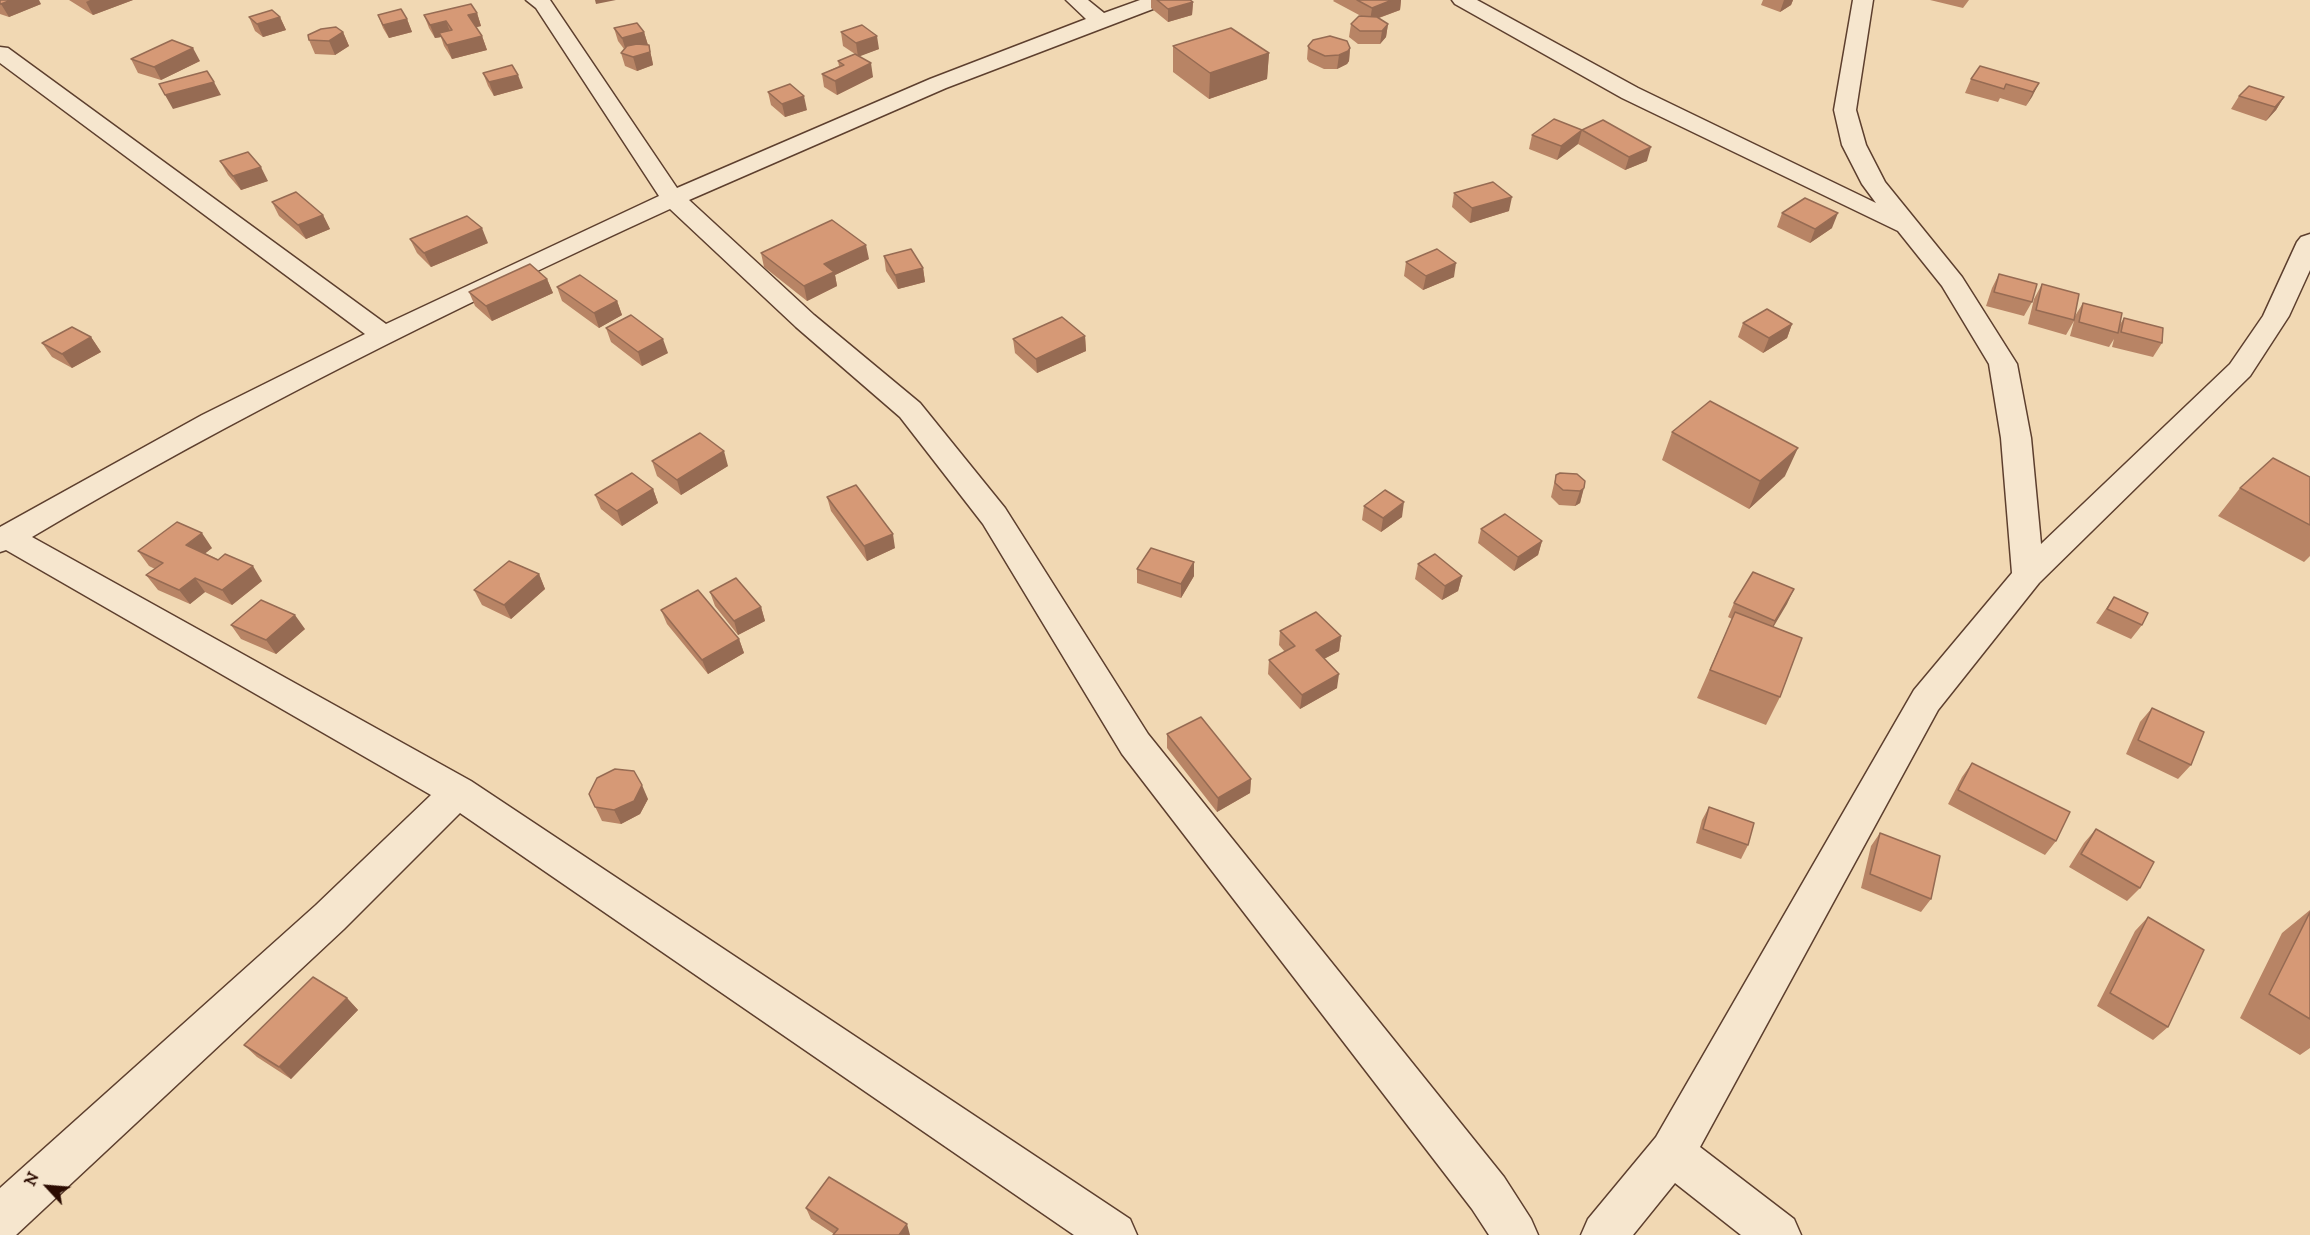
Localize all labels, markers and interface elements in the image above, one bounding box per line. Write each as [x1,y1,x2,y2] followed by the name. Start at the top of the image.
[18,1157,78,1217] north arrow
[20,1169,44,1189] text: N

